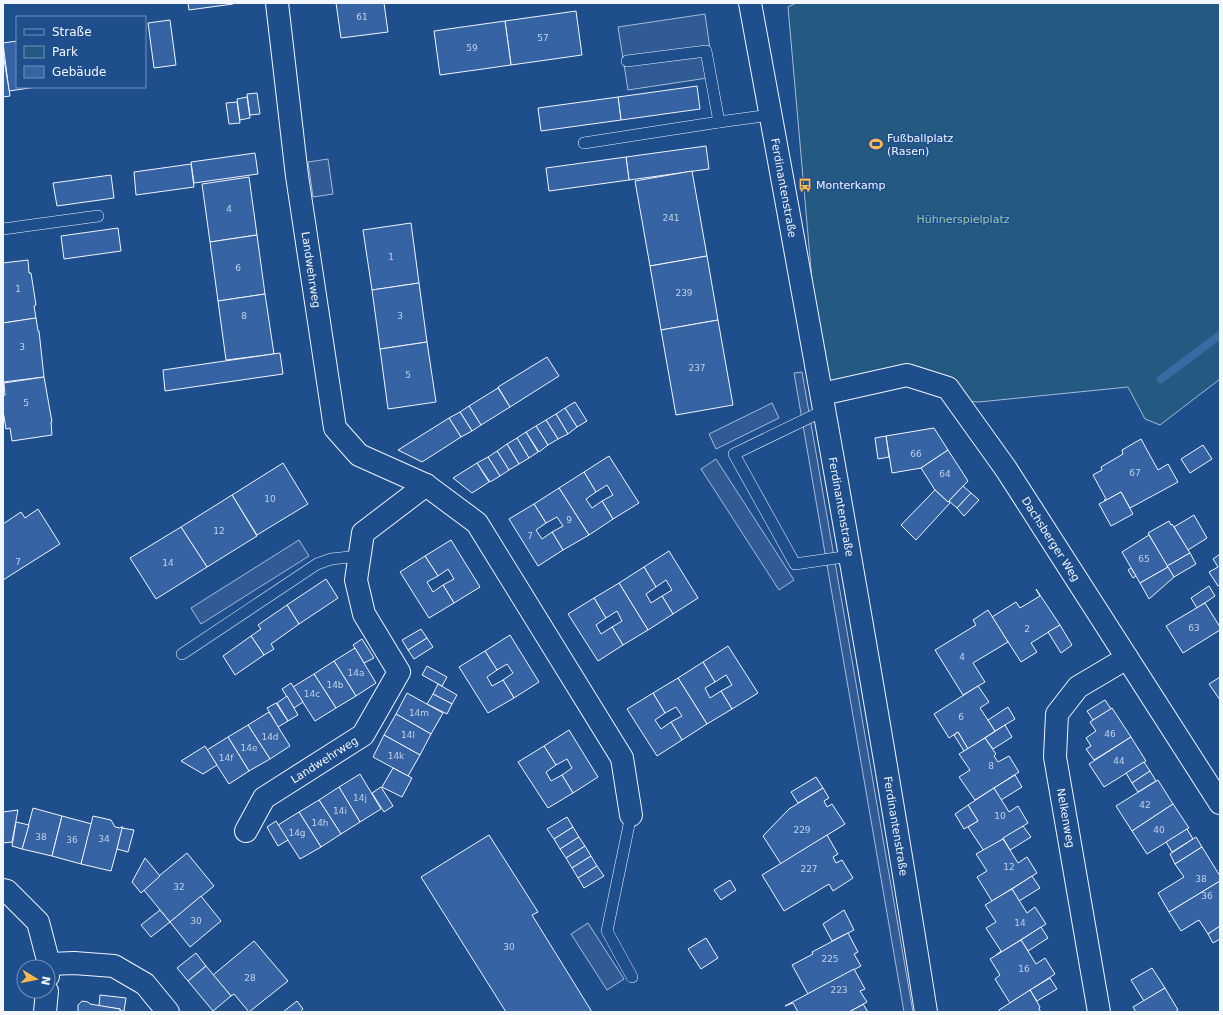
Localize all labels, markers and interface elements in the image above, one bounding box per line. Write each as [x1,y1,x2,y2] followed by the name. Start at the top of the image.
[356,12,368,22] house number: 61
[16,16,146,88] legend
[52,25,92,39] text: Straße
[537,33,549,43] house number: 57
[466,43,478,53] house number: 59
[52,45,78,59] text: Park
[52,65,106,79] text: Gebäude
[887,132,954,158] place label: Fußballplatz (Rasen)
[868,136,884,152] sports icon: Fußballplatz (Rasen)
[768,137,799,239] street label: Ferdinantenstraße
[797,177,813,193] bus stop icon: Monterkamp
[816,179,885,192] place label: Monterkamp
[226,204,232,214] house number: 4
[662,213,680,223] house number: 241
[917,213,1010,226] park label: Hühnerspielplatz
[298,231,323,309] street label: Landwehrweg
[388,252,394,262] house number: 1
[235,263,241,273] house number: 6
[15,284,21,294] house number: 1
[675,288,693,298] house number: 239
[241,311,247,321] house number: 8
[397,311,403,321] house number: 3
[19,342,25,352] house number: 3
[688,363,706,373] house number: 237
[405,370,411,380] house number: 5
[23,398,29,408] house number: 5
[910,449,922,459] house number: 66
[826,456,856,558] street label: Ferdinantenstraße
[1129,468,1141,478] house number: 67
[939,469,951,479] house number: 64
[264,494,276,504] house number: 10
[1019,495,1082,584] street label: Dachsberger Weg
[566,515,572,525] house number: 9
[213,526,225,536] house number: 12
[527,531,533,541] house number: 7
[1138,554,1150,564] house number: 65
[15,557,21,567] house number: 7
[162,558,174,568] house number: 14
[1188,623,1200,633] house number: 63
[1024,624,1030,634] house number: 2
[959,652,965,662] house number: 4
[348,668,364,678] house number: 14a
[326,680,344,690] house number: 14b
[304,689,320,699] house number: 14c
[409,708,429,718] house number: 14m
[958,712,964,722] house number: 6
[1104,729,1116,739] house number: 46
[401,730,415,740] house number: 14l
[261,732,279,742] house number: 14d
[289,734,360,786] street label: Landwehrweg
[241,743,258,753] house number: 14e
[388,751,405,761] house number: 14k
[219,753,234,763] house number: 14f
[1113,756,1125,766] house number: 44
[988,761,994,771] house number: 8
[881,775,910,877] street label: Ferdinantenstraße
[1054,787,1077,849] street label: Nelkenweg
[353,793,367,803] house number: 14j
[1139,800,1151,810] house number: 42
[333,806,347,816] house number: 14i
[994,811,1006,821] house number: 10
[311,818,329,828] house number: 14h
[793,825,811,835] house number: 229
[1153,825,1165,835] house number: 40
[288,828,306,838] house number: 14g
[35,832,47,842] house number: 38
[98,834,110,844] house number: 34
[66,835,78,845] house number: 36
[1003,862,1015,872] house number: 12
[800,864,818,874] house number: 227
[1195,874,1207,884] house number: 38
[173,882,185,892] house number: 32
[1201,891,1213,901] house number: 36
[190,916,202,926] house number: 30
[1014,918,1026,928] house number: 14
[503,942,515,952] house number: 30
[821,954,839,964] house number: 225
[16,959,56,999] north arrow
[1018,964,1030,974] house number: 16
[244,973,256,983] house number: 28
[38,975,53,986] text: N
[830,985,848,995] house number: 223

